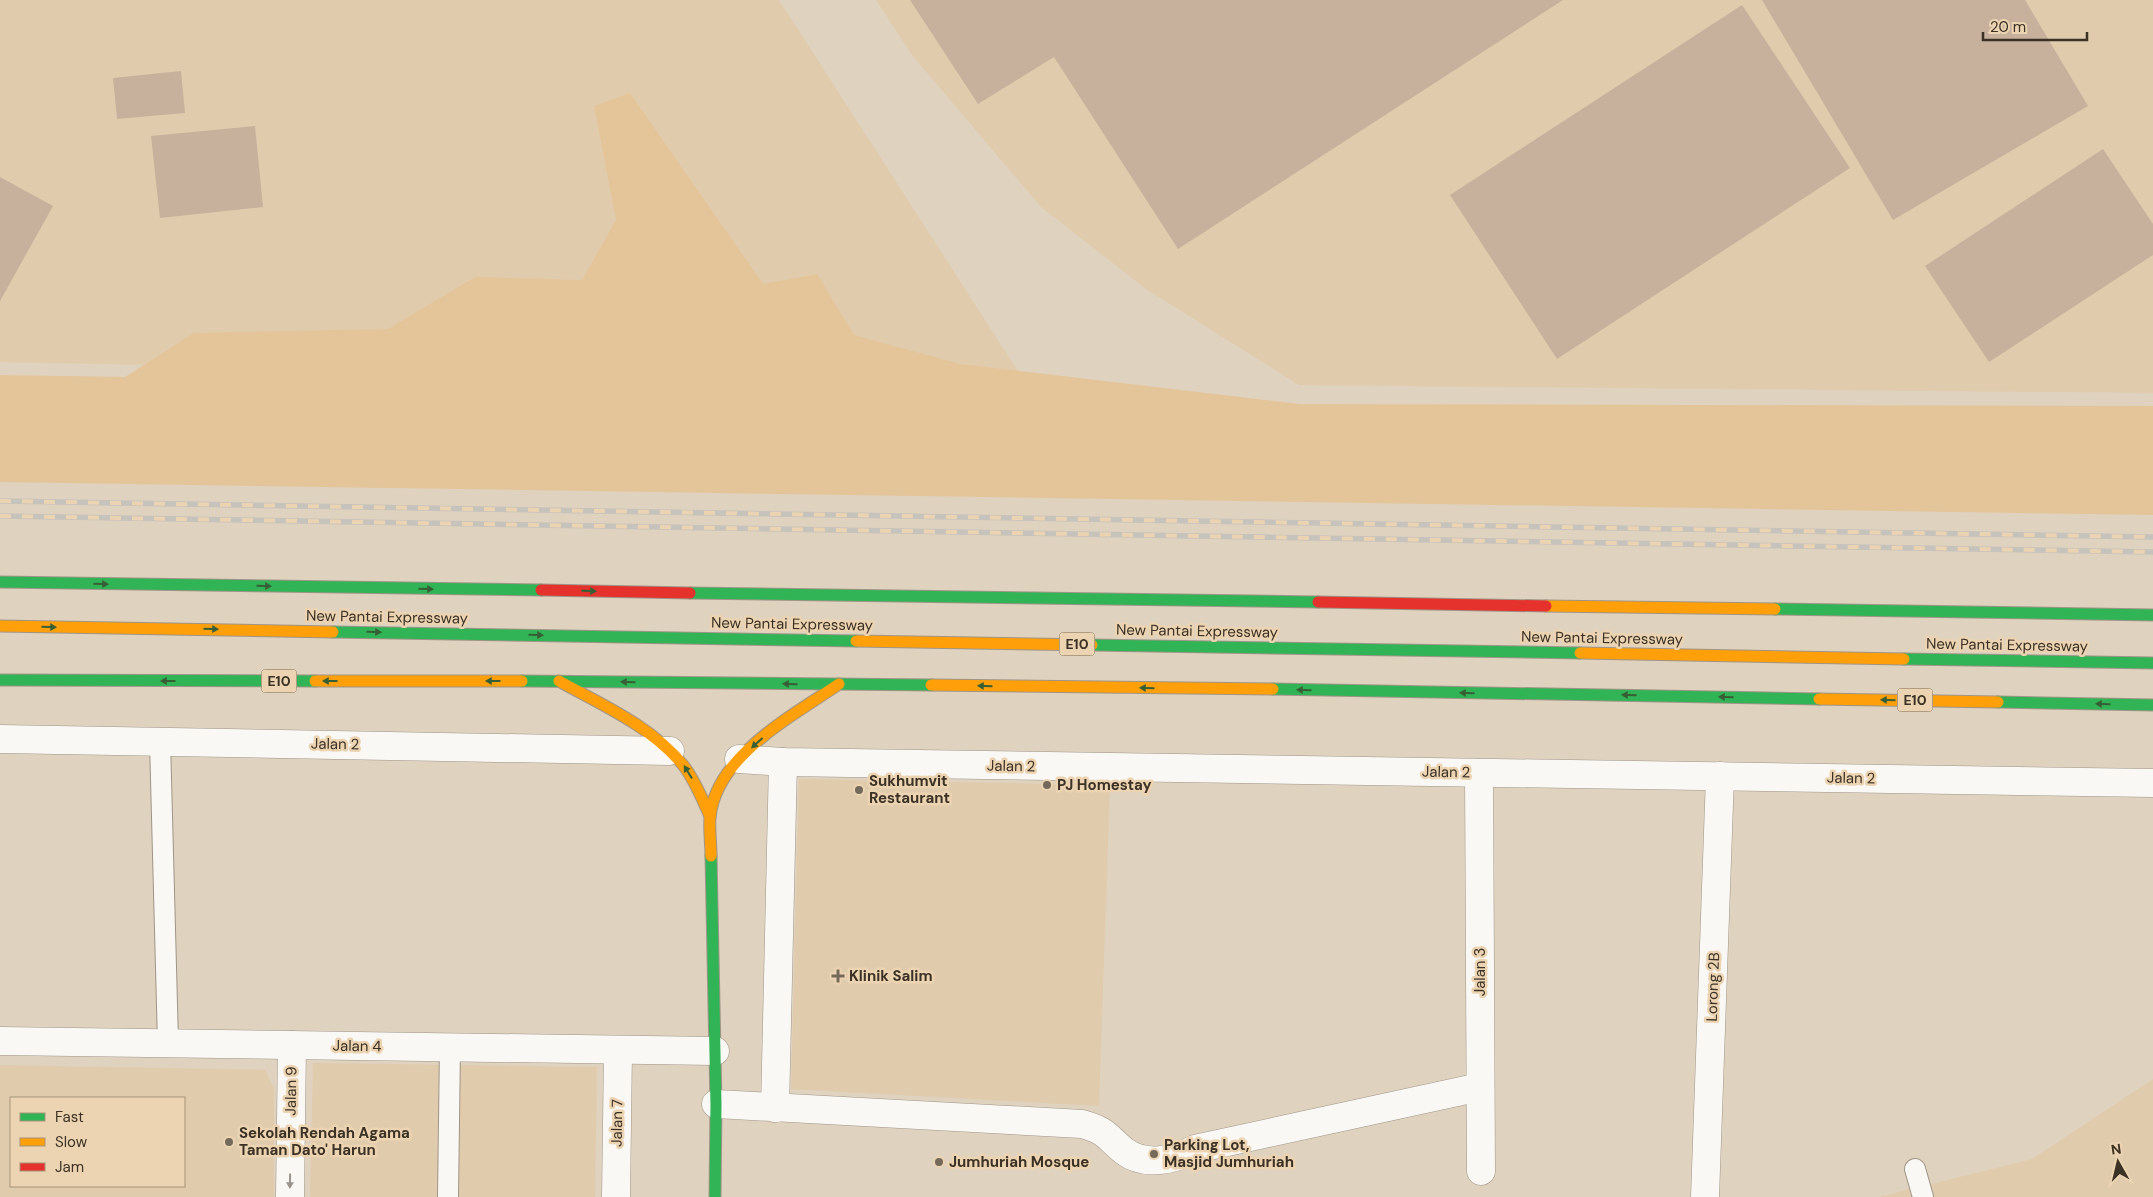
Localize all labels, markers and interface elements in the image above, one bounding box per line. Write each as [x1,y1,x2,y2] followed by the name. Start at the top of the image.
[1983,10,2087,42] scale bar
[1990,17,2026,37] text: 20 m
[93,580,109,588] one-way arrow
[256,582,272,590] one-way arrow
[418,585,434,593] one-way arrow
[581,587,597,595] one-way arrow
[306,606,469,628] street label: New Pantai Expressway
[711,613,874,635] street label: New Pantai Expressway
[1116,620,1279,642] street label: New Pantai Expressway
[41,623,57,631] one-way arrow
[203,625,219,633] one-way arrow
[1521,627,1684,649] street label: New Pantai Expressway
[366,628,382,636] one-way arrow
[528,631,544,639] one-way arrow
[1060,633,1094,656] road number: E10
[1926,634,2089,656] street label: New Pantai Expressway
[262,669,296,692] road number: E10
[159,677,175,685] one-way arrow
[322,677,338,685] one-way arrow
[484,677,500,685] one-way arrow
[619,678,635,686] one-way arrow
[782,680,798,688] one-way arrow
[976,682,992,690] one-way arrow
[1139,684,1155,692] one-way arrow
[1296,686,1312,694] one-way arrow
[1458,688,1474,696] one-way arrow
[1898,688,1932,712] road number: E10
[1621,691,1637,699] one-way arrow
[1718,693,1734,701] one-way arrow
[1880,696,1896,704] one-way arrow
[2095,700,2111,708] one-way arrow
[311,734,359,754] street label: Jalan 2
[751,737,763,749] one-way arrow
[987,756,1035,776] street label: Jalan 2
[1422,762,1470,782] street label: Jalan 2
[683,766,692,779] one-way arrow
[1827,768,1875,788] street label: Jalan 2
[869,771,950,808] place label: Sukhumvit Restaurant
[1057,775,1152,795] place label: PJ Homestay
[1041,779,1053,791] marker: PJ Homestay
[853,784,865,796] marker: Sukhumvit Restaurant
[1470,948,1490,996] street label: Jalan 3
[1702,952,1724,1022] street label: Lorong 2B
[849,966,933,986] place label: Klinik Salim
[831,969,845,983] marker: Klinik Salim
[332,1036,382,1056] street label: Jalan 4
[281,1066,301,1116] street label: Jalan 9
[10,1097,185,1187] legend
[607,1099,627,1147] street label: Jalan 7
[55,1107,84,1127] text: Fast
[239,1123,410,1160] place label: Sekolah Rendah Agama Taman Dato' Harun
[55,1132,88,1152] text: Slow
[1164,1135,1294,1172] place label: Parking Lot, Masjid Jumhuriah
[223,1136,235,1148] marker: Sekolah Rendah Agama Taman Dato' Harun
[2093,1137,2143,1187] north arrow
[2110,1140,2123,1159] text: N
[1148,1148,1160,1160] marker: Parking Lot, Masjid Jumhuriah
[949,1152,1089,1172] place label: Jumhuriah Mosque
[933,1156,945,1168] marker: Jumhuriah Mosque
[55,1157,84,1177] text: Jam
[286,1173,294,1189] one-way arrow

